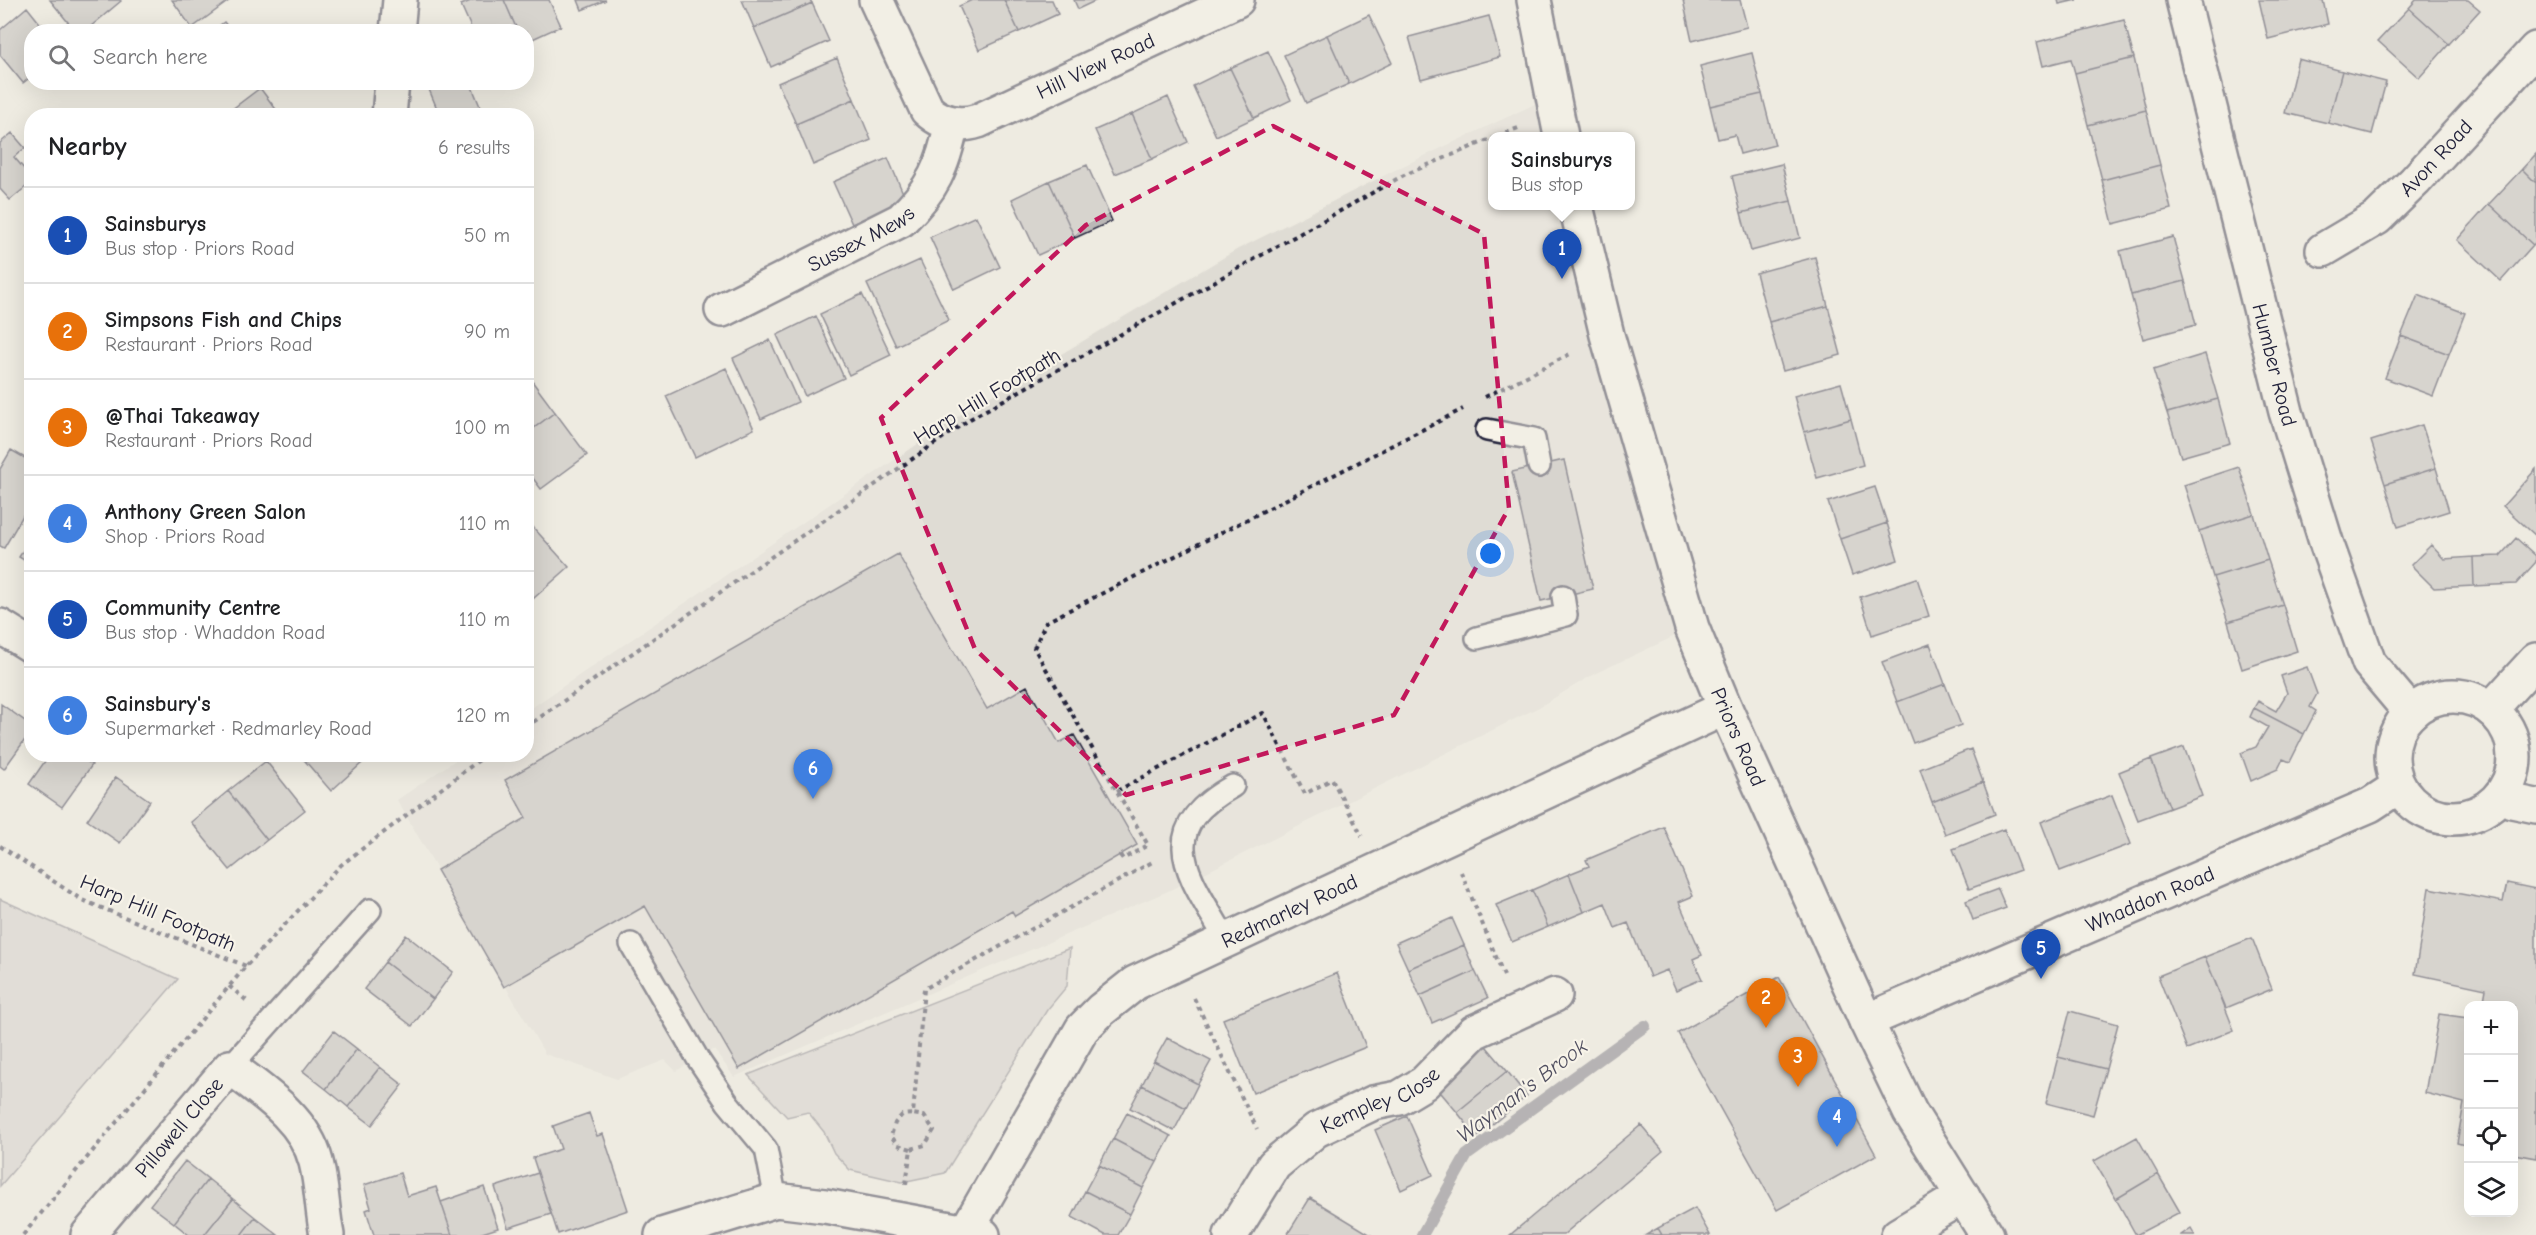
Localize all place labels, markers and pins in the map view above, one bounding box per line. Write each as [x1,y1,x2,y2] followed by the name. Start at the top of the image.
[1542,230,1582,279] pin: 1
[794,750,832,799] pin: 6
[2022,930,2060,979] pin: 5
[1746,978,1786,1028] pin: 2
[1778,1038,1818,1087] pin: 3
[1818,1098,1856,1147] pin: 4

